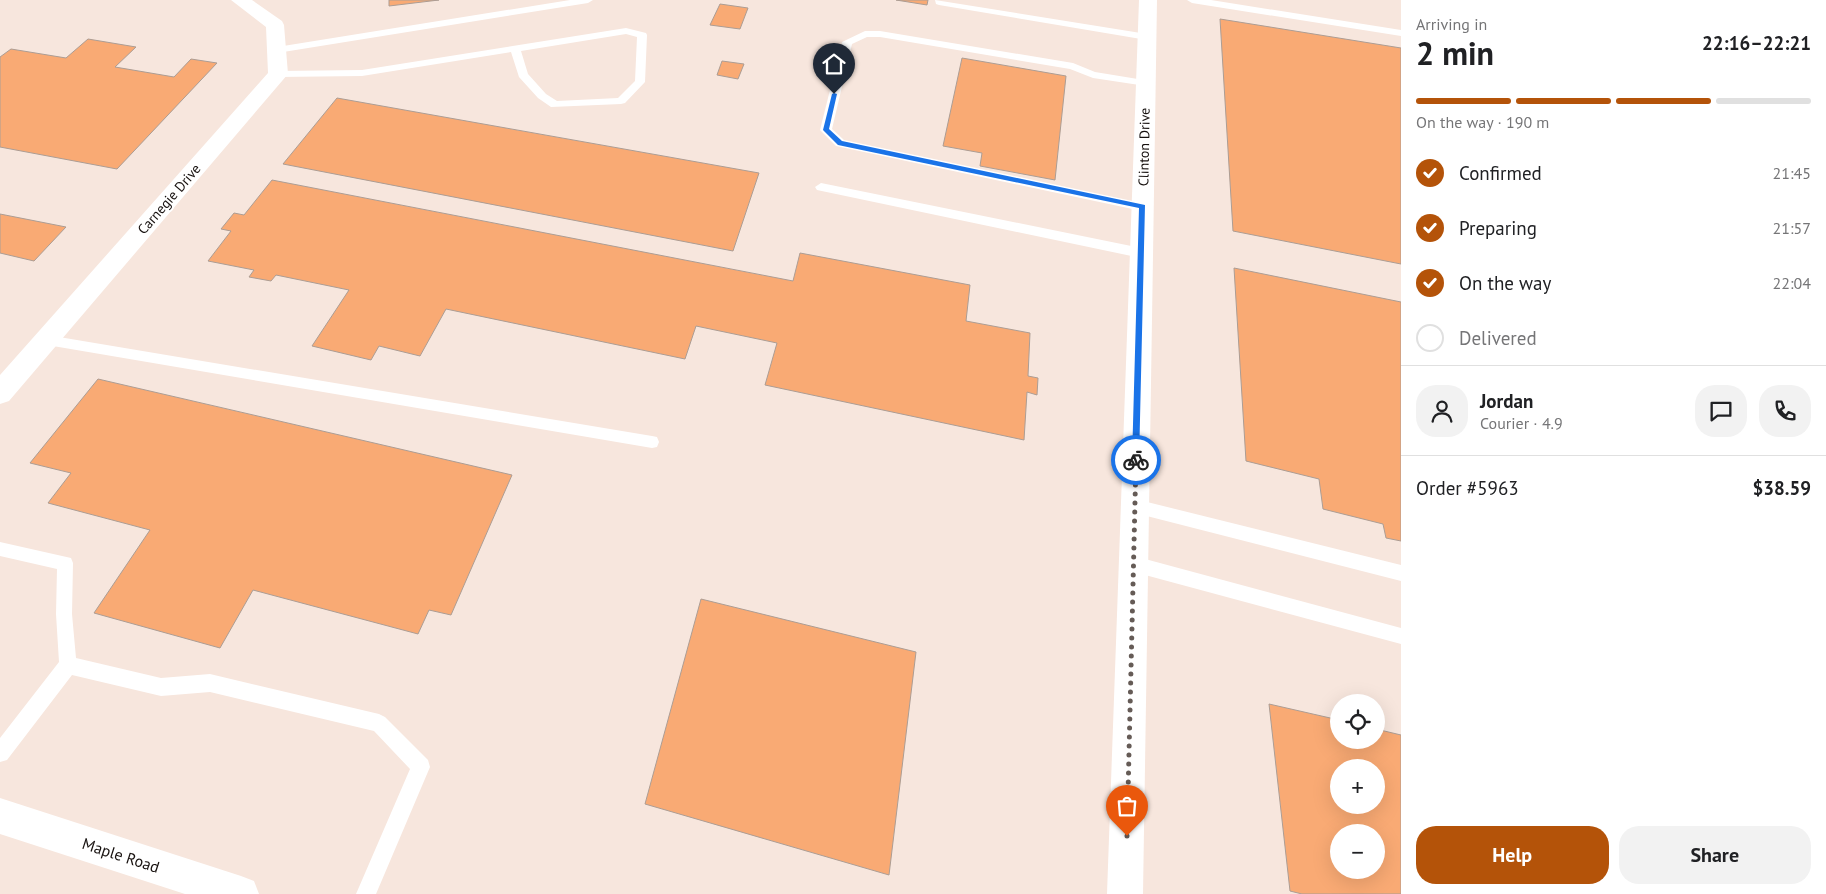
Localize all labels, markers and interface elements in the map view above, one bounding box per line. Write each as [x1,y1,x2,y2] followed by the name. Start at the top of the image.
[1416,14,1487,34] text: Arriving in
[1702,31,1811,55] text: 22:16–22:21
[1416,32,1494,74] text: 2 min
[813,43,855,94] pin
[820,50,848,78] icon: home
[1134,108,1154,186] street label: Clinton Drive
[1416,112,1549,132] text: On the way · 190 m
[1416,159,1444,187] icon: check
[133,160,205,238] street label: Carnegie Drive
[1459,161,1542,185] text: Confirmed
[1773,163,1811,183] text: 21:45
[1416,214,1444,242] icon: check
[1459,216,1537,240] text: Preparing
[1773,218,1811,238] text: 21:57
[1416,269,1444,297] icon: check
[1459,271,1551,295] text: On the way
[1773,273,1811,293] text: 22:04
[1459,326,1537,350] text: Delivered
[1416,385,1468,437] button: person
[1695,385,1747,437] button: chat
[1759,385,1811,437] button: phone
[1480,389,1533,413] text: Jordan
[1480,413,1563,433] text: Courier · 4.9
[1111,435,1161,485] courier
[1122,446,1150,474] icon: bike
[1416,476,1519,500] text: Order #5963
[1752,476,1811,500] text: $38.59
[1330,694,1385,879] map controls
[1330,694,1385,749] button: locate
[1330,759,1385,814] button: +
[1106,785,1148,836] pin
[1113,792,1141,820] icon: bag
[1330,824,1385,879] button: −
[1416,826,1609,884] button: Help
[1619,826,1811,884] button: Share
[80,833,162,877] street label: Maple Road

